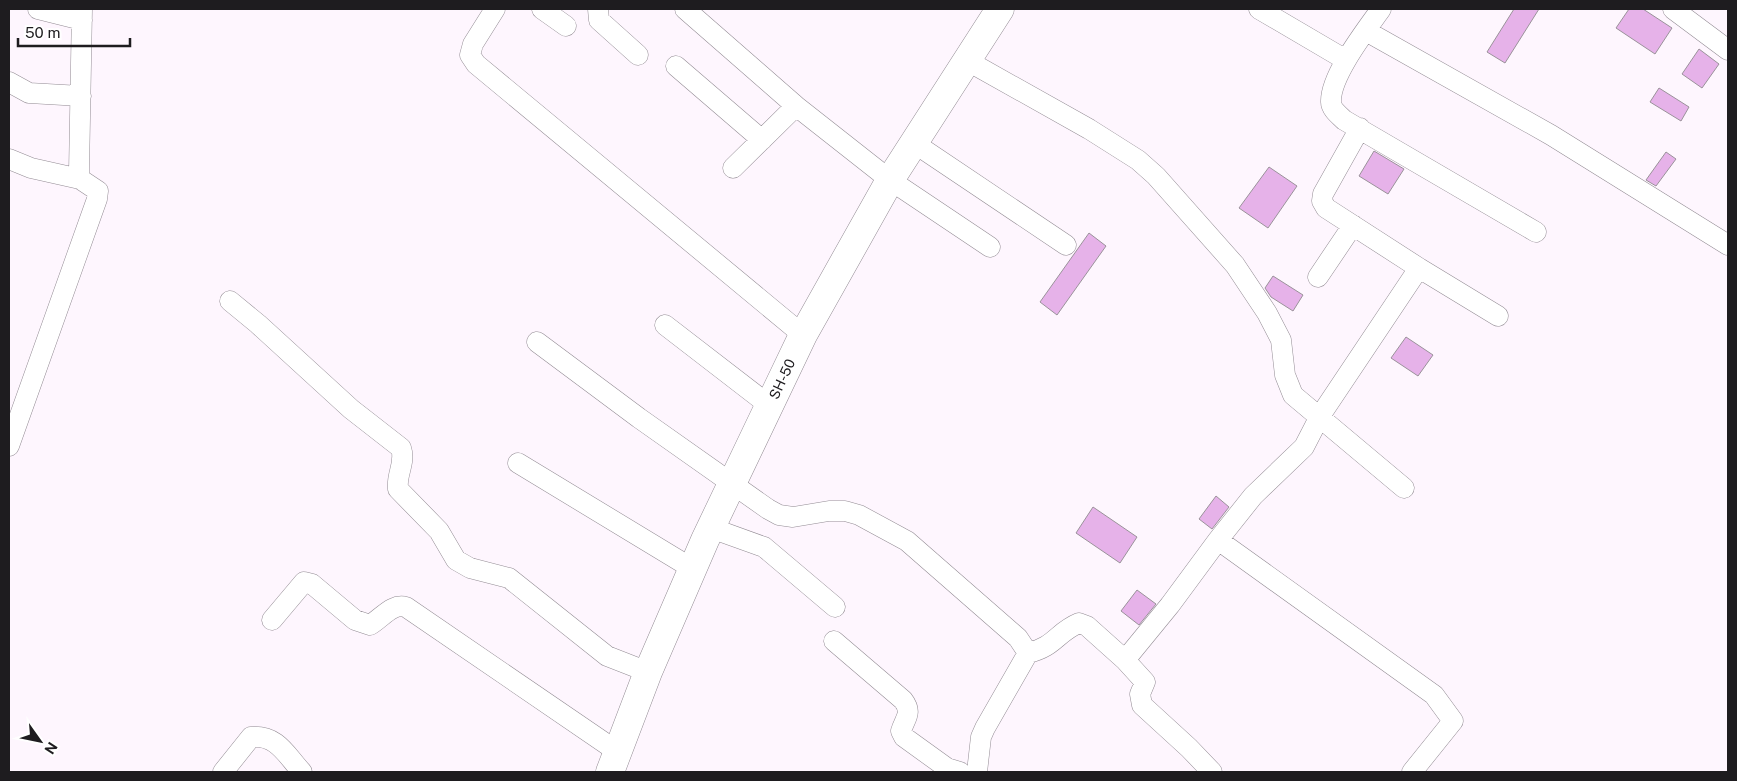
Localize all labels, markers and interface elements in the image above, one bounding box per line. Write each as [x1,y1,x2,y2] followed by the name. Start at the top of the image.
[18,15,130,47] scale bar
[25,24,60,41] text: 50 m
[766,356,798,402] street label: SH-50
[15,716,65,766] north arrow
[41,739,61,757] text: N

